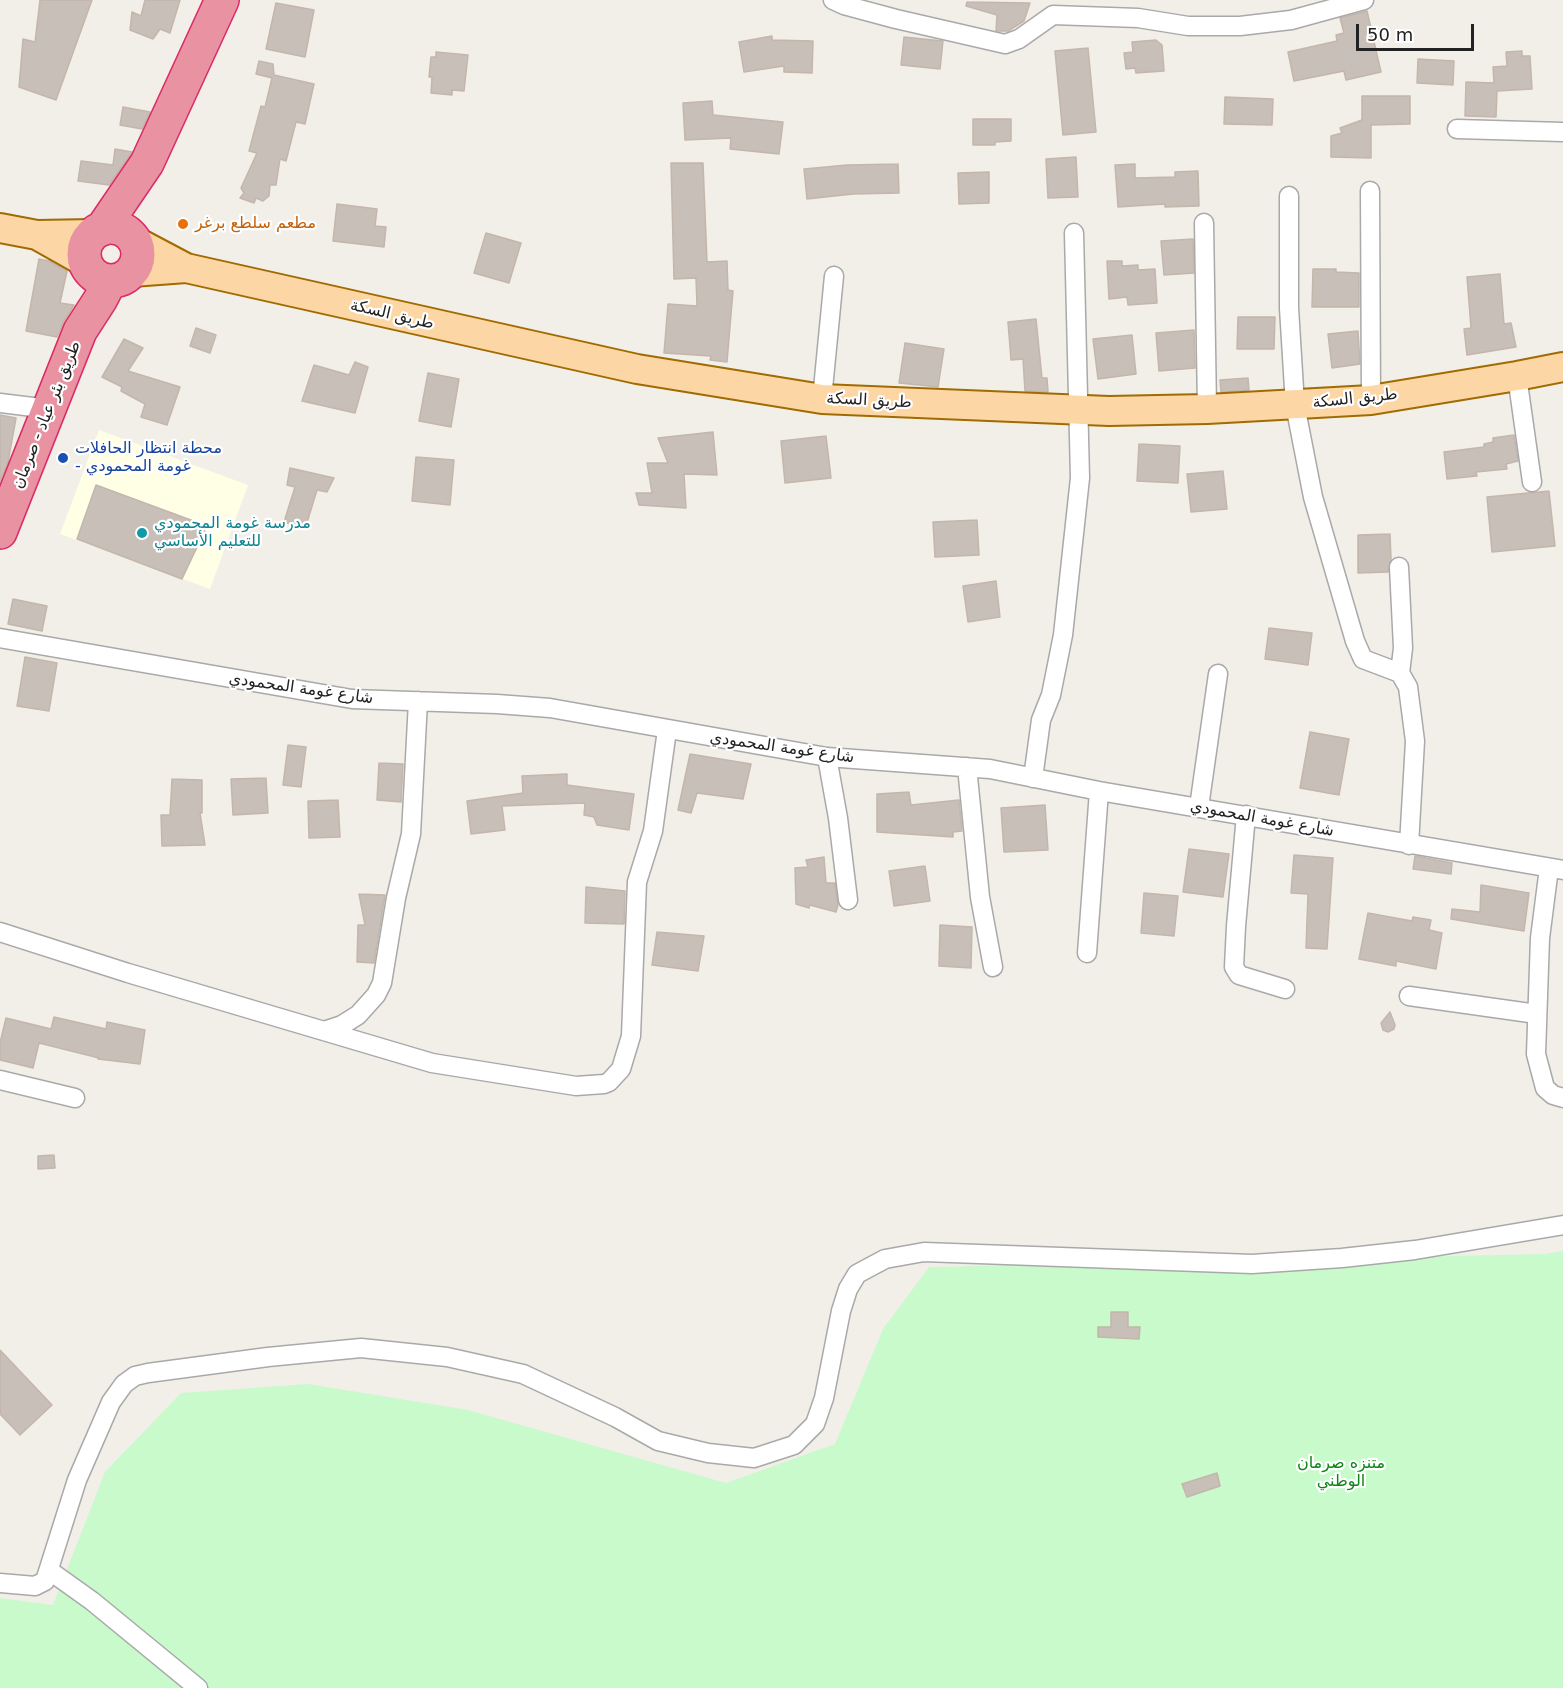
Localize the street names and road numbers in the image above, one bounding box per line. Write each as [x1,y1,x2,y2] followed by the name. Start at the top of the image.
[348,296,436,334] street label: طريق السكة
[9,338,85,492] street label: طريق بئر عياد - صرمان
[1312,385,1398,413] street label: طريق السكة
[826,389,912,413] street label: طريق السكة
[228,669,374,709] street label: شارع غومة المحمودي
[709,728,855,768] street label: شارع غومة المحمودي
[1189,797,1335,841] street label: شارع غومة المحمودي

